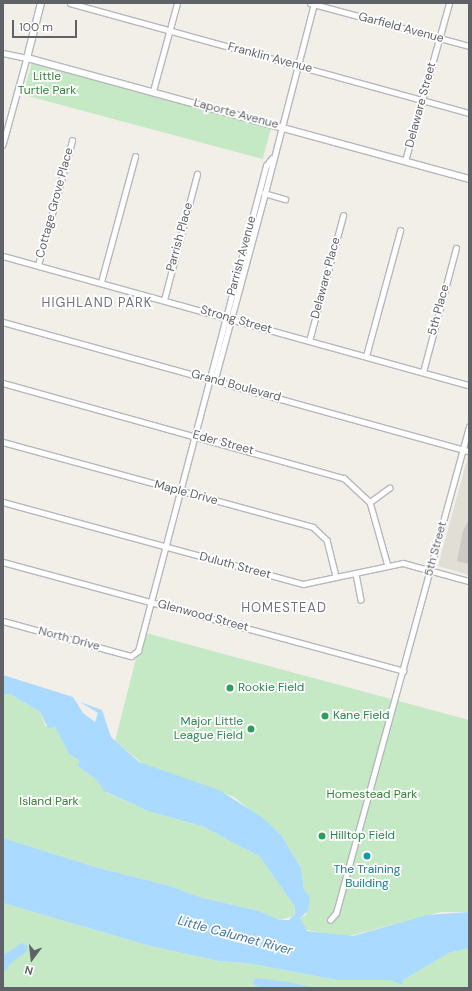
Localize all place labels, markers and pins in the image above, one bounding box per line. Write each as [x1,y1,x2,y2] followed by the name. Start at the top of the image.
[238,681,304,695] place label: Rookie Field
[225,683,235,693] marker: Rookie Field
[333,709,389,723] place label: Kane Field
[320,711,330,721] marker: Kane Field
[174,715,243,743] place label: Major Little League Field
[246,724,256,734] marker: Major Little League Field
[330,829,395,843] place label: Hilltop Field
[317,831,327,841] marker: Hilltop Field
[362,851,372,861] marker: The Training Building
[334,863,400,891] place label: The Training Building

